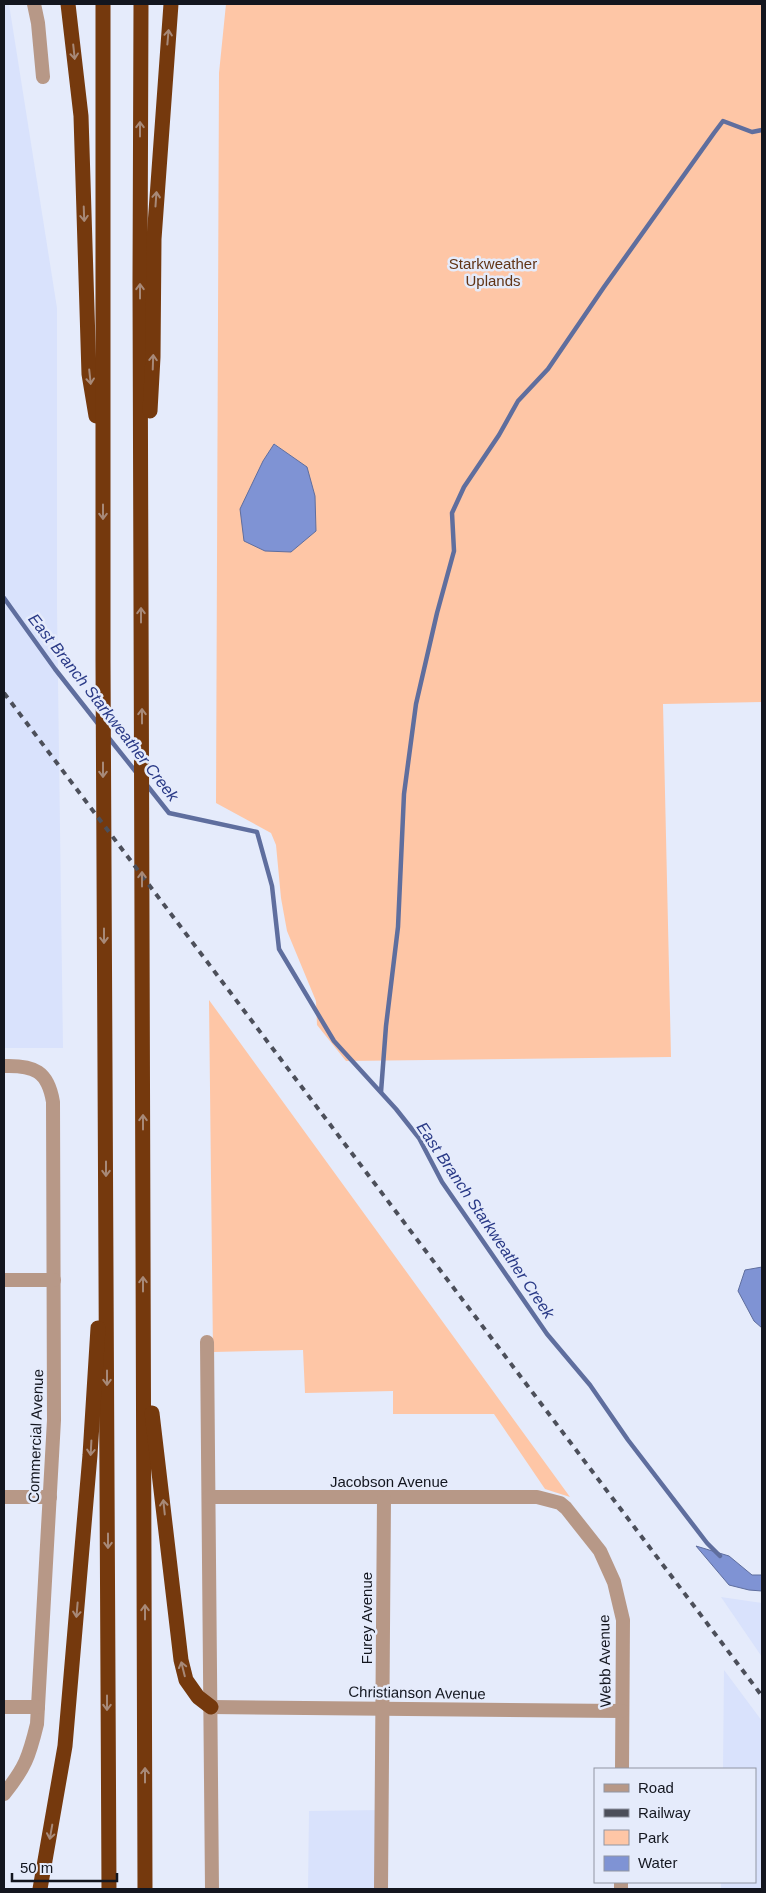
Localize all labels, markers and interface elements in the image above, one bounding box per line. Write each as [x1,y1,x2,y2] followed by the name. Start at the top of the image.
[164,29,173,45] one-way arrow
[69,44,79,60] one-way arrow
[135,121,145,138] one-way arrow
[152,192,161,208] one-way arrow
[79,206,89,222] one-way arrow
[449,255,537,289] park label: Starkweather Uplands
[135,284,145,300] one-way arrow
[148,354,157,370] one-way arrow
[85,368,95,384] one-way arrow
[98,504,108,520] one-way arrow
[136,607,146,624] one-way arrow
[25,610,183,805] water label: East Branch Starkweather Creek
[137,709,147,725] one-way arrow
[98,762,108,778] one-way arrow
[137,871,147,888] one-way arrow
[99,928,109,944] one-way arrow
[138,1114,148,1130] one-way arrow
[413,1119,558,1322] water label: East Branch Starkweather Creek
[101,1160,111,1176] one-way arrow
[138,1276,148,1292] one-way arrow
[25,1369,46,1503] street label: Commercial Avenue
[102,1370,112,1386] one-way arrow
[86,1440,95,1456] one-way arrow
[330,1473,448,1490] street label: Jacobson Avenue
[159,1500,169,1516] one-way arrow
[103,1532,113,1549] one-way arrow
[358,1572,375,1664] street label: Furey Avenue
[72,1601,82,1617] one-way arrow
[140,1604,150,1620] one-way arrow
[595,1614,614,1708] street label: Webb Avenue
[178,1661,187,1677] one-way arrow
[348,1683,486,1702] street label: Christianson Avenue
[102,1695,112,1711] one-way arrow
[140,1767,150,1783] one-way arrow
[594,1768,756,1883] legend
[638,1779,674,1796] text: Road
[638,1804,691,1821] text: Railway
[45,1824,55,1840] one-way arrow
[638,1829,669,1846] text: Park
[12,1850,118,1882] scale bar
[638,1854,677,1871] text: Water
[20,1859,53,1876] text: 50 m

